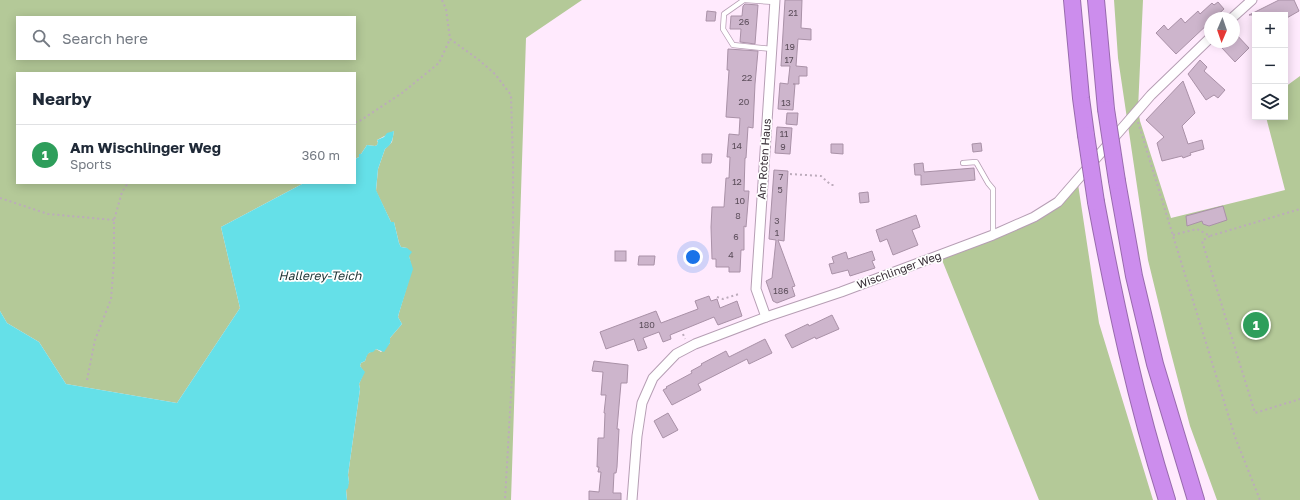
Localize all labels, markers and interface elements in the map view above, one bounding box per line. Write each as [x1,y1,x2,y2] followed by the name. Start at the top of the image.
[788,7,798,18] house number: 21
[1204,12,1240,48] north arrow
[1252,12,1288,120] map controls
[1252,12,1288,48] button: +
[16,16,356,60] search box
[739,16,749,27] house number: 26
[30,27,52,49] icon: search
[62,29,148,47] text: Search here
[785,41,795,52] house number: 19
[1252,48,1288,84] button: −
[784,54,794,65] house number: 17
[742,72,752,83] house number: 22
[1252,84,1288,120] button: layers
[32,88,92,109] text: Nearby
[739,96,750,107] house number: 20
[781,97,791,108] house number: 13
[754,118,773,200] street label: Am Roten Haus
[780,128,789,139] house number: 11
[70,138,221,156] text: Am Wischlinger Weg
[732,140,742,151] house number: 14
[780,141,786,152] house number: 9
[42,147,48,163] text: 1
[302,147,340,163] text: 360 m
[70,156,112,172] text: Sports
[779,171,784,182] house number: 7
[732,176,742,187] house number: 12
[777,184,783,195] house number: 5
[735,195,745,206] house number: 10
[735,210,741,221] house number: 8
[774,215,780,226] house number: 3
[775,227,780,238] house number: 1
[733,231,739,242] house number: 6
[683,247,703,267] your location
[855,248,943,291] street label: Wischlinger Weg
[728,249,734,260] house number: 4
[279,268,362,283] water label: Hallerey-Teich
[773,285,789,296] house number: 186
[1243,310,1269,340] pin: 1
[639,319,655,330] house number: 180

